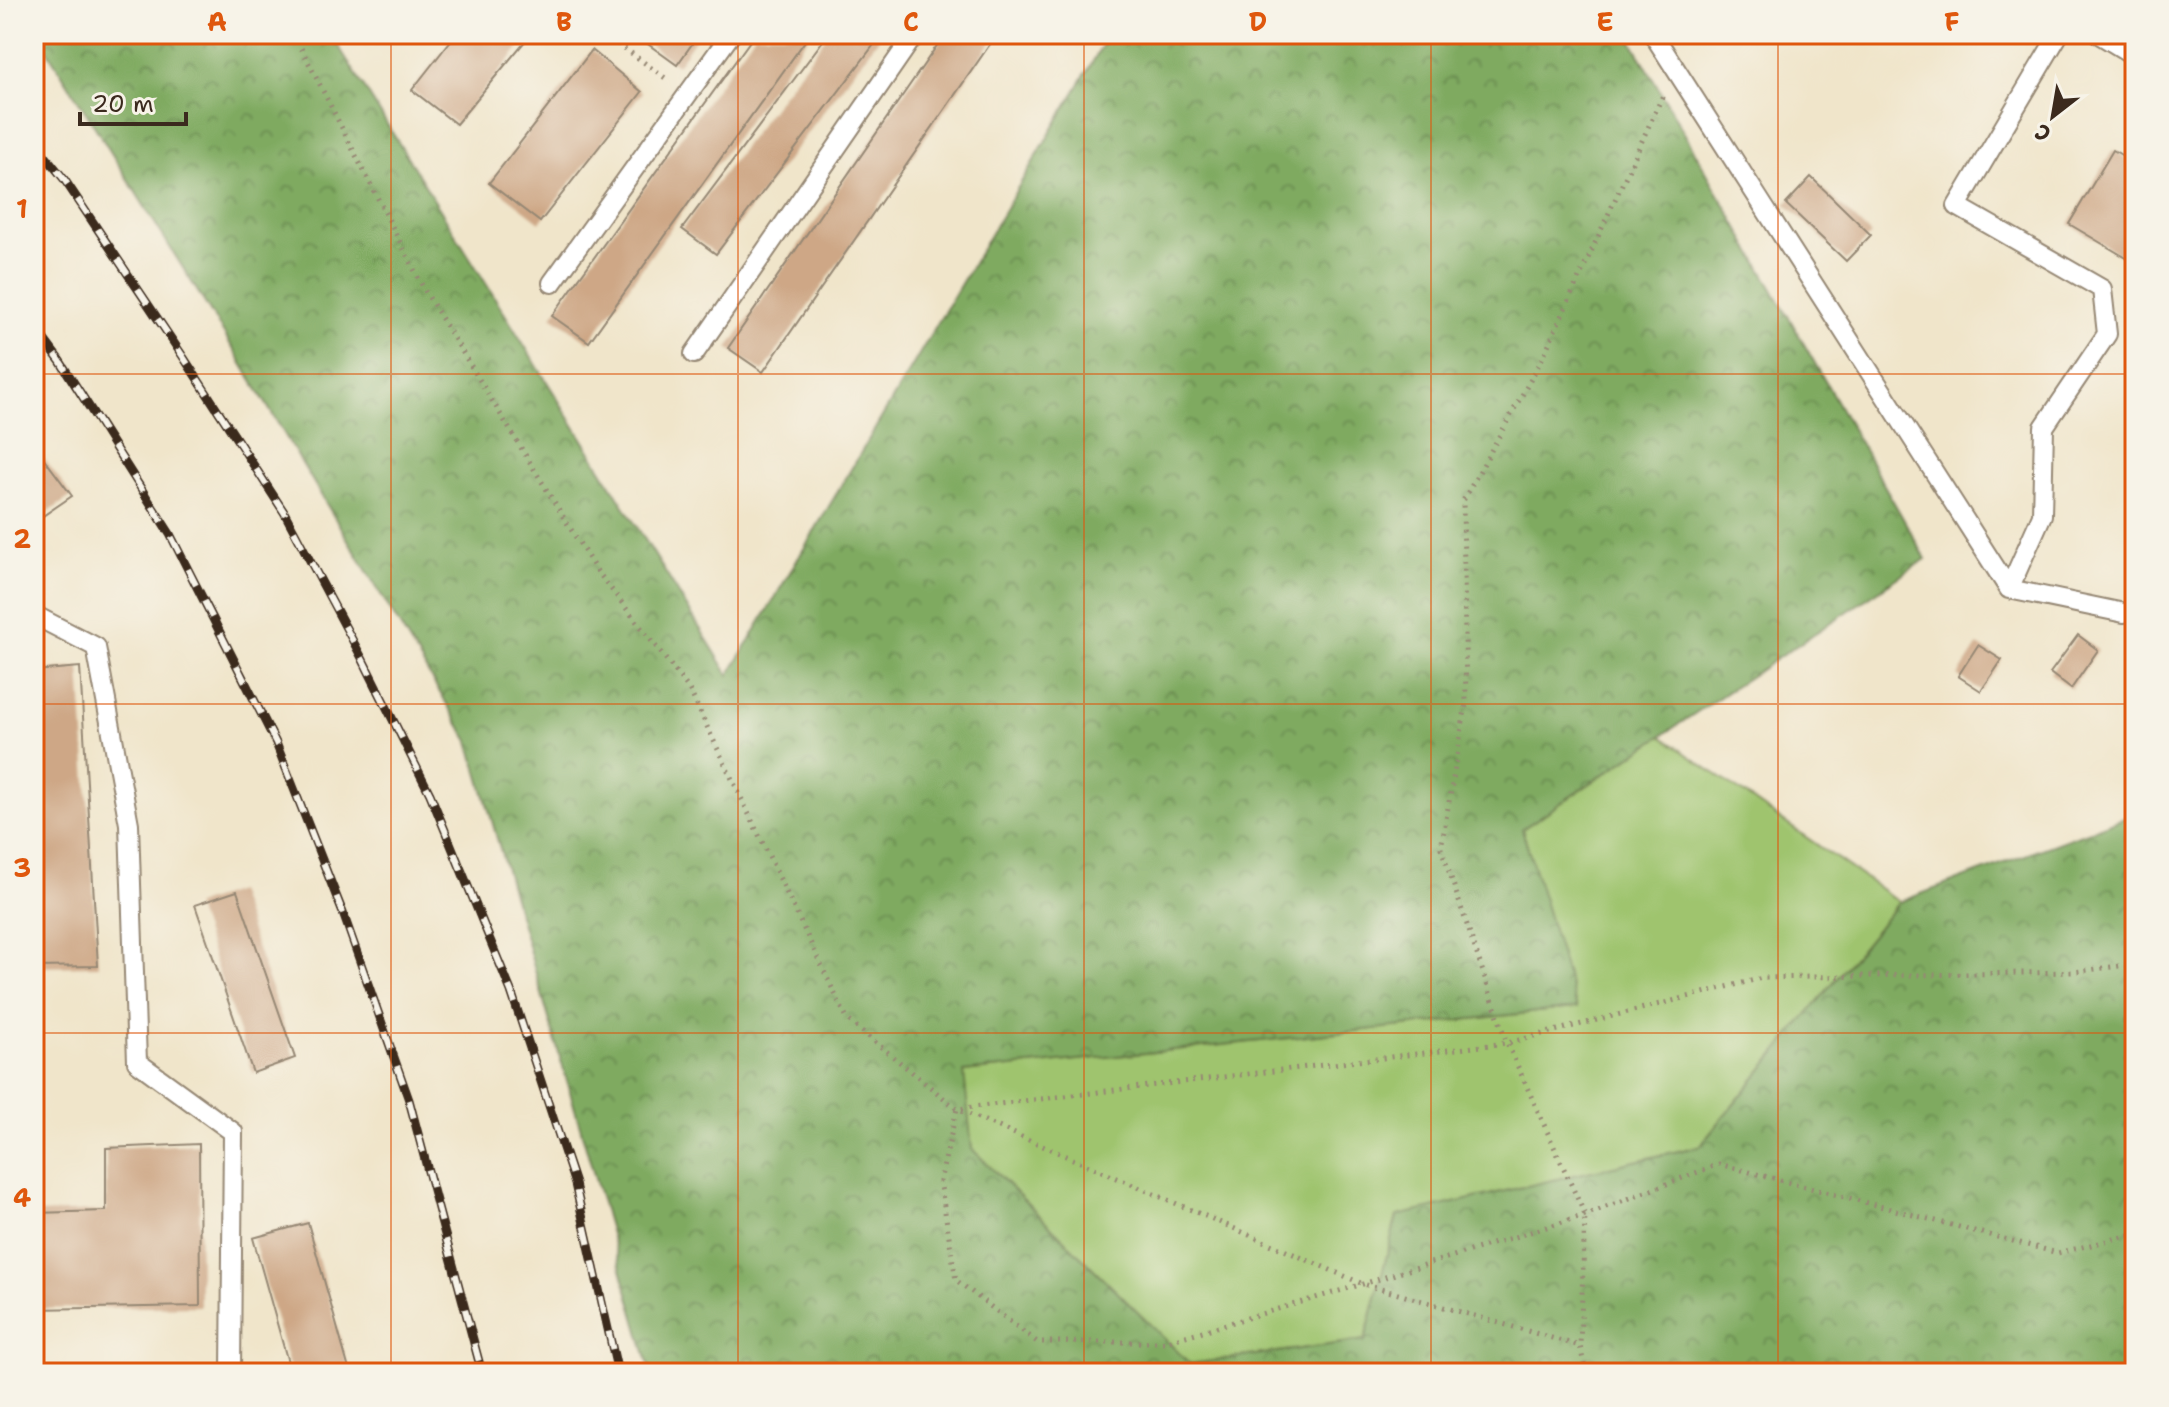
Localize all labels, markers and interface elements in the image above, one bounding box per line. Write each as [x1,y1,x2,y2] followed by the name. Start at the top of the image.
[207,4,227,39] text: A
[556,4,572,39] text: B
[903,4,919,39] text: C
[1249,4,1267,39] text: D
[1596,4,1614,39] text: E
[1944,4,1960,39] text: F
[80,76,186,126] scale bar
[2013,76,2093,156] north arrow
[92,88,154,120] text: 20 m
[2030,117,2056,149] text: С
[16,191,28,226] text: 1
[13,521,31,556] text: 2
[13,850,31,885] text: 3
[13,1180,31,1215] text: 4

